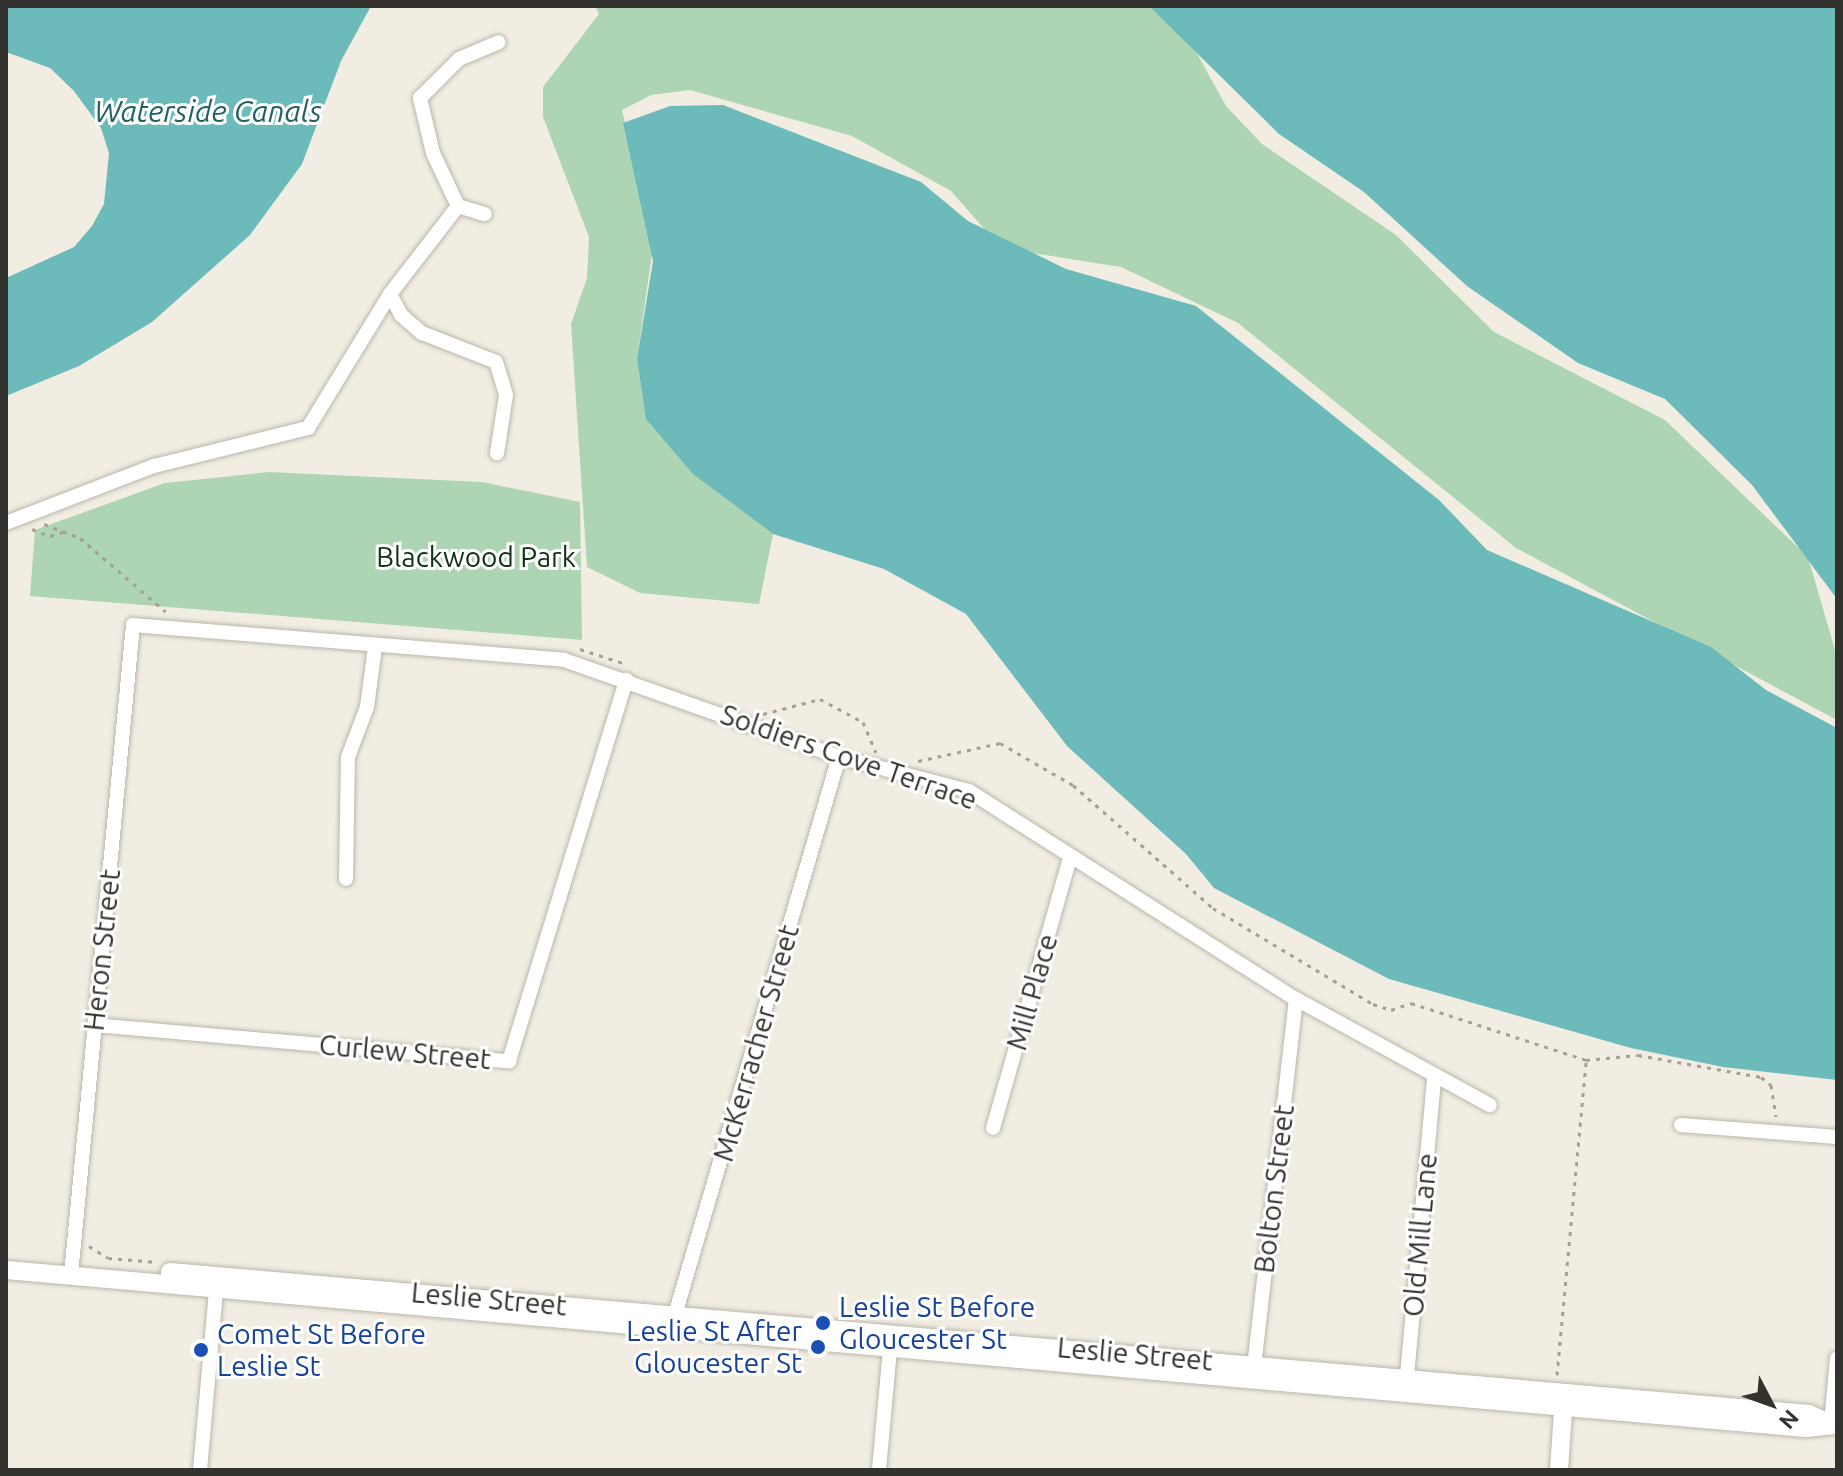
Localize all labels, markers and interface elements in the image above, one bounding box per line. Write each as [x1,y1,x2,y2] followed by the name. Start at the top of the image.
[94,93,322,129] water label: Waterside Canals
[376,540,576,574] park label: Blackwood Park
[716,697,982,817] street label: Soldiers Cove Terrace
[77,867,127,1033] street label: Heron Street
[706,921,806,1165] street label: McKerracher Street
[999,930,1065,1054] street label: Mill Place
[318,1028,492,1076] street label: Curlew Street
[1247,1103,1301,1275] street label: Bolton Street
[1396,1152,1444,1318] street label: Old Mill Lane
[410,1275,568,1323] street label: Leslie Street
[839,1290,1035,1356] place label: Leslie St Before Gloucester St
[626,1314,802,1380] place label: Leslie St After Gloucester St
[814,1314,832,1332] marker: Leslie St Before Gloucester St
[217,1317,426,1383] place label: Comet St Before Leslie St
[1056,1330,1214,1378] street label: Leslie Street
[809,1338,827,1356] marker: Leslie St After Gloucester St
[192,1341,210,1359] marker: Comet St Before Leslie St
[1731,1364,1811,1444] north arrow
[1775,1406,1804,1434] text: N

